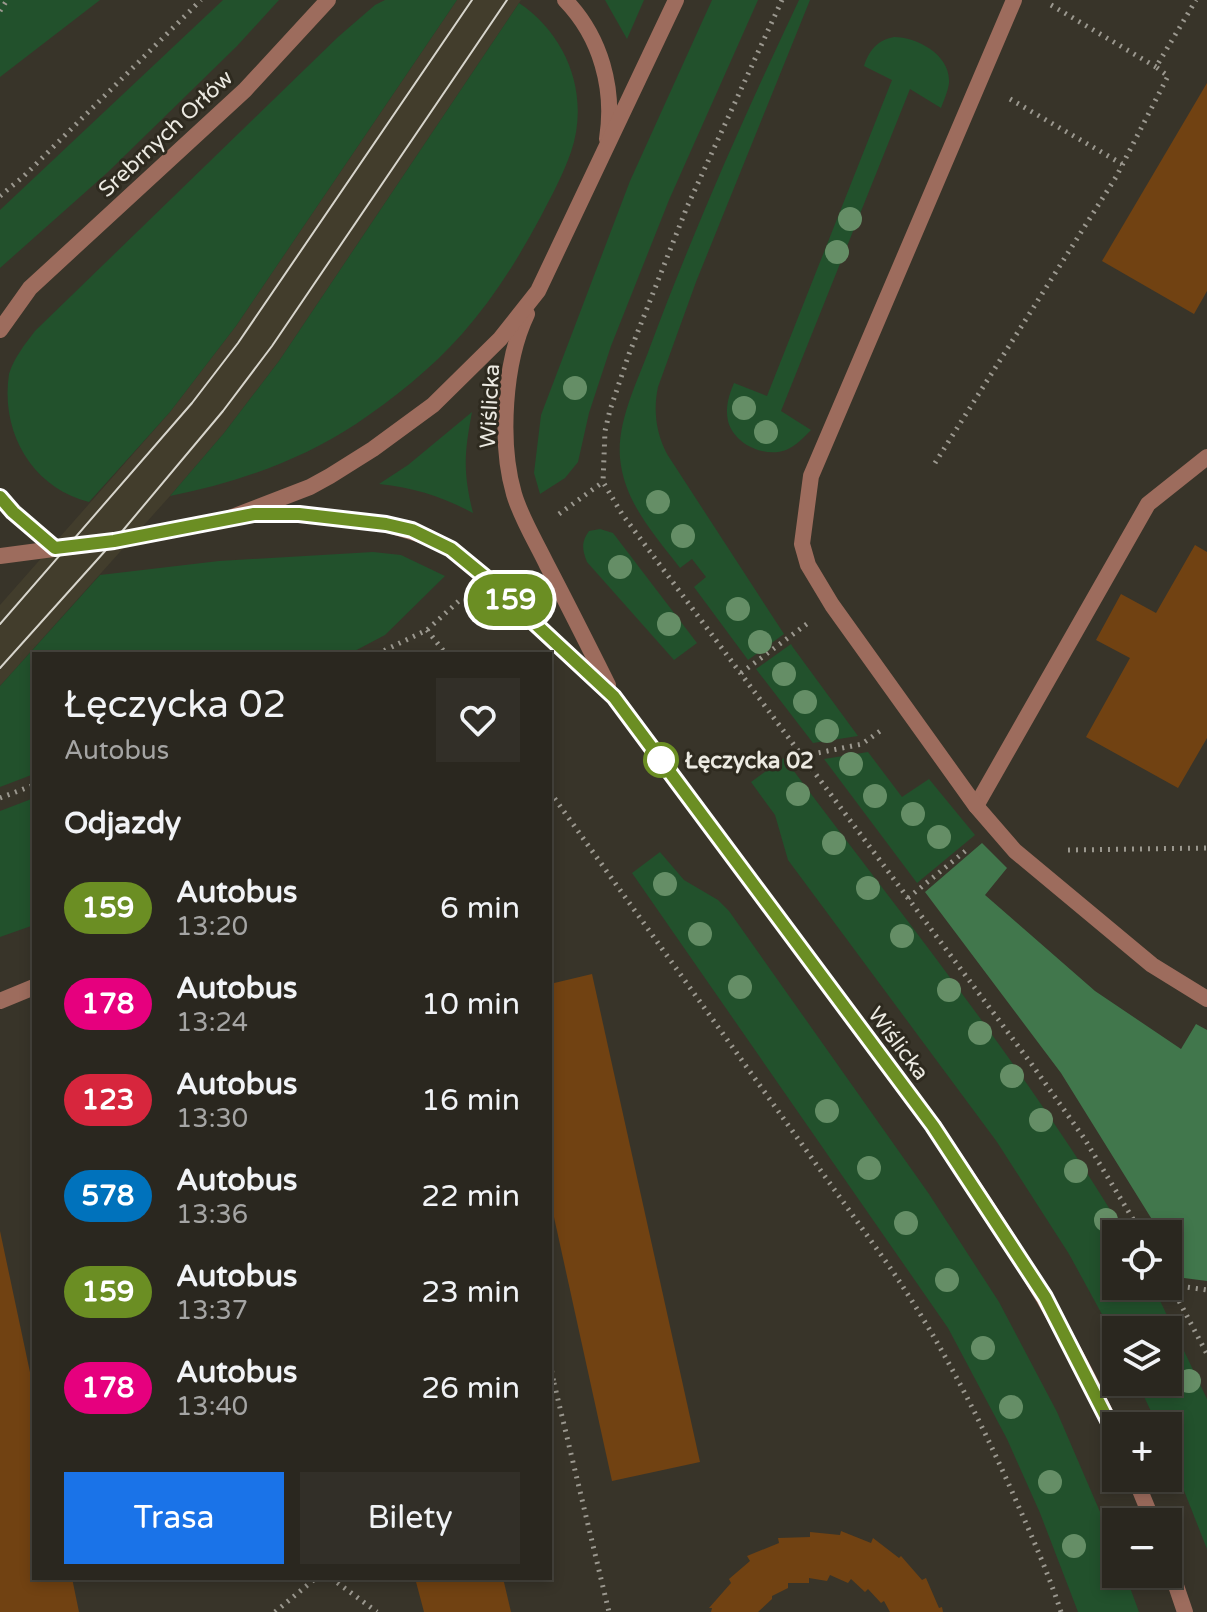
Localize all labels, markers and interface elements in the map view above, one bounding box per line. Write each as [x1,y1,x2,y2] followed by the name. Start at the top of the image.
[93,65,238,203] street label: Srebrnych Orłów
[475,363,505,449] street label: Wiślicka
[464,574,556,626] line badge: 159
[484,583,536,617] text: 159
[436,678,520,762] button: heart
[64,682,286,728] text: Łęczycka 02
[64,735,169,766] text: Autobus
[644,743,678,777] marker: Łęczycka 02
[685,748,814,774] place label: Łęczycka 02
[64,805,181,842] text: Odjazdy
[176,874,297,911] text: Autobus
[440,890,520,927] text: 6 min
[82,891,134,925] text: 159
[176,911,248,942] text: 13:20
[176,970,297,1007] text: Autobus
[421,986,520,1023] text: 10 min
[82,987,134,1021] text: 178
[862,1002,934,1085] street label: Wiślicka
[176,1007,248,1038] text: 13:24
[176,1066,297,1103] text: Autobus
[421,1082,520,1119] text: 16 min
[82,1083,134,1117] text: 123
[176,1103,248,1134] text: 13:30
[176,1162,297,1199] text: Autobus
[421,1178,520,1215] text: 22 min
[82,1179,134,1213] text: 578
[176,1199,248,1230] text: 13:36
[1102,1220,1182,1588] map controls
[1102,1220,1182,1300] button: locate
[176,1258,297,1295] text: Autobus
[421,1274,520,1311] text: 23 min
[82,1275,134,1309] text: 159
[176,1295,248,1326] text: 13:37
[1102,1316,1182,1396] button: layers
[176,1354,297,1391] text: Autobus
[421,1370,520,1407] text: 26 min
[82,1371,134,1405] text: 178
[176,1391,248,1422] text: 13:40
[1102,1412,1182,1492] button: +
[64,1472,284,1564] button: Trasa
[300,1472,520,1564] button: Bilety
[1102,1508,1182,1588] button: −

